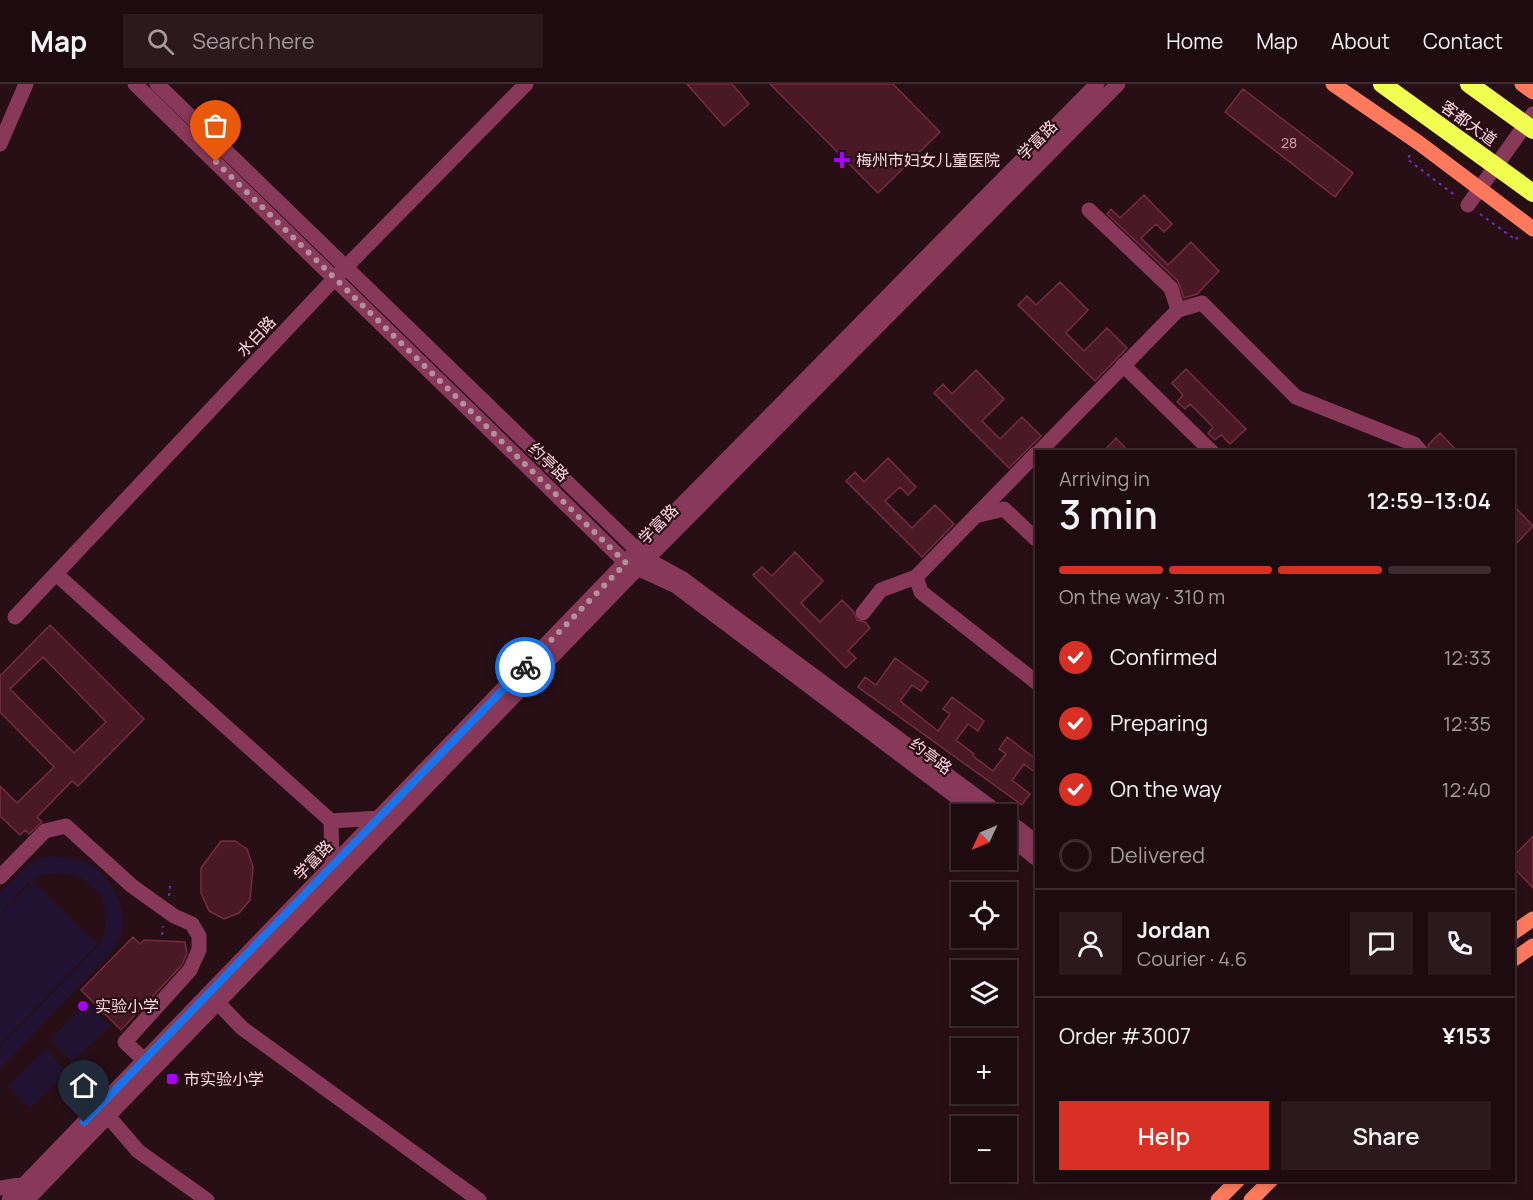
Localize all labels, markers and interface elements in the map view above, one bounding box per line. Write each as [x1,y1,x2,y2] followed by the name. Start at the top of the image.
[123,14,543,68] search box
[30,22,87,60] text: Map
[144,25,177,58] icon: search
[192,26,315,56] text: Search here
[1166,27,1223,55] text: Home
[1256,27,1298,55] text: Map
[1331,27,1390,55] text: About
[1423,27,1503,55] text: Contact
[1437,95,1501,151] street label: 客都大道
[190,100,241,162] pin
[199,109,232,142] icon: bag
[1012,115,1062,165] street label: 学富路
[1281,133,1297,152] house number: 28
[856,149,1000,171] place label: 梅州市妇女儿童医院
[833,151,851,169] marker: 梅州市妇女儿童医院
[232,311,280,361] street label: 水白路
[524,437,574,487] street label: 约亭路
[1059,465,1150,492] text: Arriving in
[1367,486,1491,516] text: 12:59–13:04
[1059,487,1158,541] text: 3 min
[633,499,683,549] street label: 学富路
[1059,583,1225,610] text: On the way · 310 m
[495,637,555,697] courier
[1059,641,1092,674] icon: check
[1110,642,1218,672] text: Confirmed
[1444,644,1491,671] text: 12:33
[509,651,542,684] icon: bike
[1059,707,1092,740] icon: check
[1110,708,1208,738] text: Preparing
[1443,710,1491,737] text: 12:35
[905,733,957,779] street label: 约亭路
[1059,773,1092,806] icon: check
[1110,774,1222,804] text: On the way
[1442,776,1491,803] text: 12:40
[951,804,1017,870] north arrow
[951,804,1017,1182] map controls
[288,835,338,885] street label: 学富路
[1110,840,1205,870] text: Delivered
[951,882,1017,948] button: locate
[1059,912,1122,975] button: person
[1350,912,1413,975] button: chat
[1428,912,1491,975] button: phone
[1137,915,1210,945] text: Jordan
[1137,945,1247,972] text: Courier · 4.6
[951,960,1017,1026] button: layers
[95,995,159,1017] place label: 实验小学
[76,999,90,1013] marker: 实验小学
[1059,1021,1191,1051] text: Order #3007
[1442,1021,1491,1051] text: ¥153
[951,1038,1017,1104] button: +
[58,1060,109,1122] pin
[184,1068,264,1090] place label: 市实验小学
[67,1069,100,1102] icon: home
[165,1072,179,1086] marker: 市实验小学
[1059,1101,1269,1170] button: Help
[1281,1101,1491,1170] button: Share
[951,1116,1017,1182] button: −

